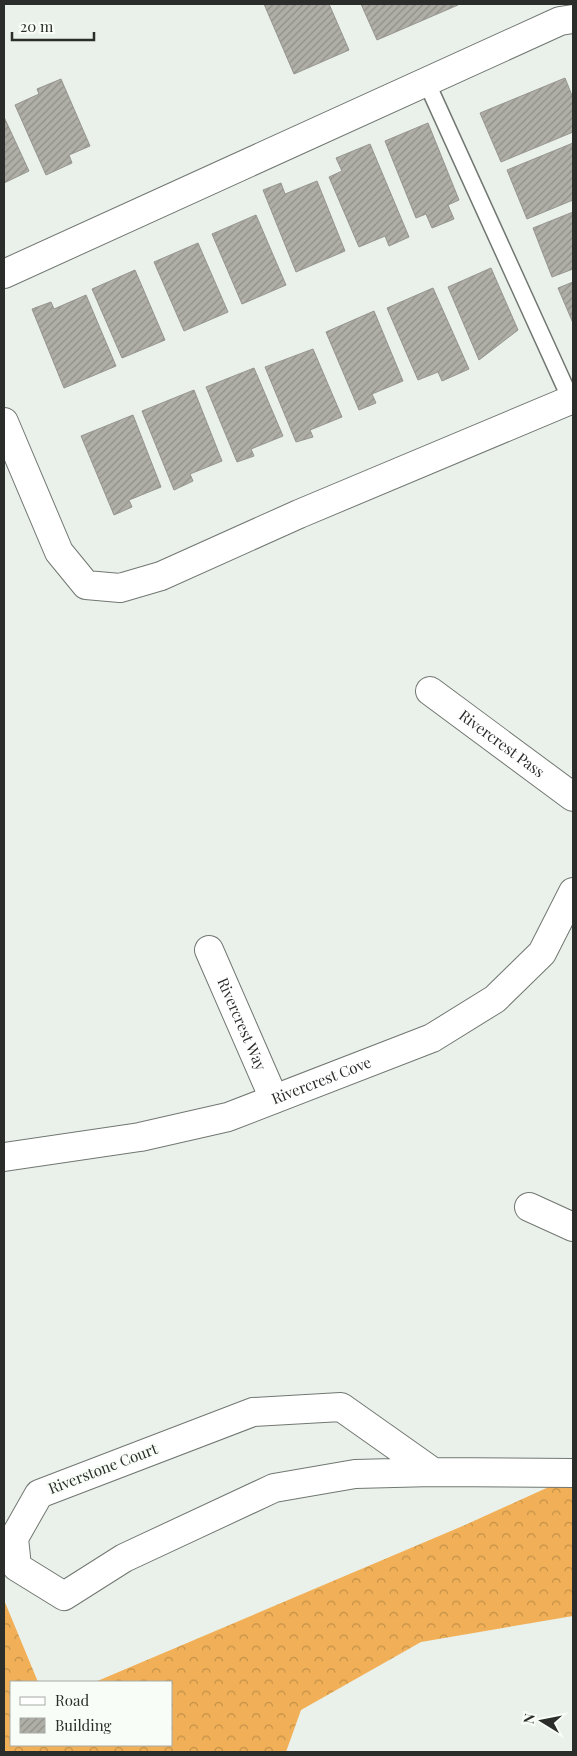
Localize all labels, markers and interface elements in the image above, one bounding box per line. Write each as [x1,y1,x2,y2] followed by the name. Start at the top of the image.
[12,10,95,42] scale bar
[20,16,54,36] text: 20 m
[455,705,549,782] street label: Rivercrest Pass
[213,974,272,1074] street label: Rivercrest Way
[268,1051,374,1108] street label: Rivercrest Cove
[45,1438,161,1498] street label: Riverstone Court
[10,1681,172,1746] legend
[55,1690,89,1710] text: Road
[517,1696,567,1746] north arrow
[518,1712,539,1725] text: N
[55,1715,112,1735] text: Building

